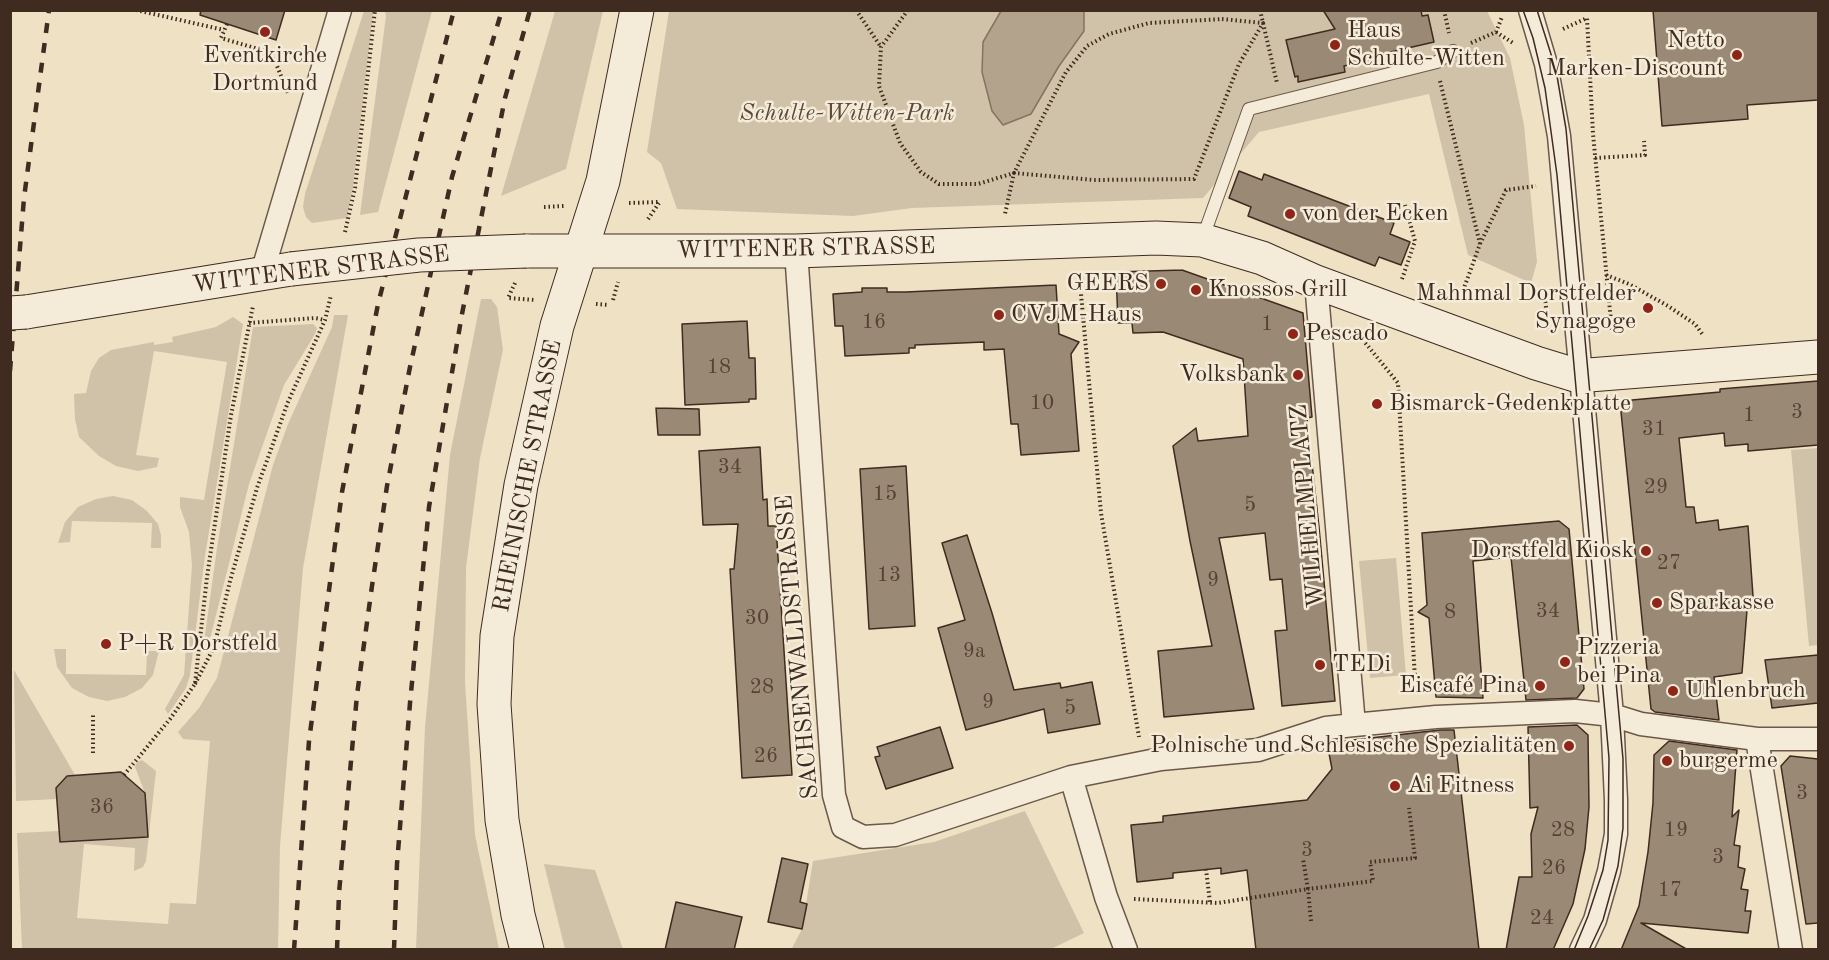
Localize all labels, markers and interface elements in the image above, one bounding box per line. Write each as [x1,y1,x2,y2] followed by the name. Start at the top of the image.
[1347,17,1505,73] place label: Haus Schulte-Witten
[258,25,272,39] marker: Eventkirche Dortmund
[1546,27,1725,83] place label: Netto Marken-Discount
[1328,38,1342,52] marker: Haus Schulte-Witten
[203,42,327,98] place label: Eventkirche Dortmund
[1730,48,1744,62] marker: Netto Marken-Discount
[740,100,954,128] park label: Schulte-Witten-Park
[1302,200,1449,228] place label: von der Ecken
[1283,207,1297,221] marker: von der Ecken
[676,232,936,266] street label: WITTENER STRASSE
[191,240,451,300] street label: WITTENER STRASSE
[1067,270,1149,298] place label: GEERS
[1208,276,1347,304] place label: Knossos Grill
[1154,277,1168,291] marker: GEERS
[1416,280,1636,336] place label: Mahnmal Dorstfelder Synagoge
[1189,283,1203,297] marker: Knossos Grill
[1011,301,1142,329] place label: CVJM-Haus
[1641,301,1655,315] marker: Mahnmal Dorstfelder Synagoge
[992,308,1006,322] marker: CVJM-Haus
[862,309,886,335] house number: 16
[1261,311,1273,337] house number: 1
[1305,320,1388,348] place label: Pescado
[1286,327,1300,341] marker: Pescado
[487,337,569,615] street label: RHEINISCHE STRASSE
[707,354,731,380] house number: 18
[1179,361,1286,389] place label: Volksbank
[1291,368,1305,382] marker: Volksbank
[1030,390,1054,416] house number: 10
[1389,390,1631,418] place label: Bismarck-Gedenkplatte
[1370,397,1384,411] marker: Bismarck-Gedenkplatte
[1791,399,1803,425] house number: 3
[1743,402,1755,428] house number: 1
[1285,403,1331,609] street label: WILHELMPLATZ
[1642,416,1666,442] house number: 31
[718,454,742,480] house number: 34
[1644,474,1668,500] house number: 29
[873,481,897,507] house number: 15
[1244,492,1256,518] house number: 5
[770,494,826,800] street label: SACHSENWALDSTRASSE
[1471,537,1634,565] place label: Dorstfeld Kiosk
[1639,544,1653,558] marker: Dorstfeld Kiosk
[1657,550,1681,576] house number: 27
[877,562,901,588] house number: 13
[1207,567,1219,593] house number: 9
[1669,589,1774,617] place label: Sparkasse
[1650,596,1664,610] marker: Sparkasse
[1536,598,1560,624] house number: 34
[1444,599,1456,625] house number: 8
[745,605,769,631] house number: 30
[118,630,278,658] place label: P+R Dorstfeld
[1577,634,1661,690] place label: Pizzeria bei Pina
[99,637,113,651] marker: P+R Dorstfeld
[963,638,985,664] house number: 9a
[1332,651,1391,679] place label: TEDi
[1558,655,1572,669] marker: Pizzeria bei Pina
[1313,658,1327,672] marker: TEDi
[1399,672,1528,700] place label: Eiscafé Pina
[750,674,774,700] house number: 28
[1685,677,1806,705] place label: Uhlenbruch
[1533,679,1547,693] marker: Eiscafé Pina
[1666,684,1680,698] marker: Uhlenbruch
[982,689,994,715] house number: 9
[1064,695,1076,721] house number: 5
[1150,732,1557,760] place label: Polnische und Schlesische Spezialitäten
[1562,739,1576,753] marker: Polnische und Schlesische Spezialitäten
[754,743,778,769] house number: 26
[1679,747,1778,775] place label: burgerme
[1660,754,1674,768] marker: burgerme
[1407,772,1514,800] place label: Ai Fitness
[1388,779,1402,793] marker: Ai Fitness
[1796,780,1808,806] house number: 3
[90,794,114,820] house number: 36
[1551,817,1575,843] house number: 28
[1664,817,1688,843] house number: 19
[1301,837,1313,863] house number: 3
[1712,844,1724,870] house number: 3
[1542,855,1566,881] house number: 26
[1658,877,1682,903] house number: 17
[1530,905,1554,931] house number: 24

